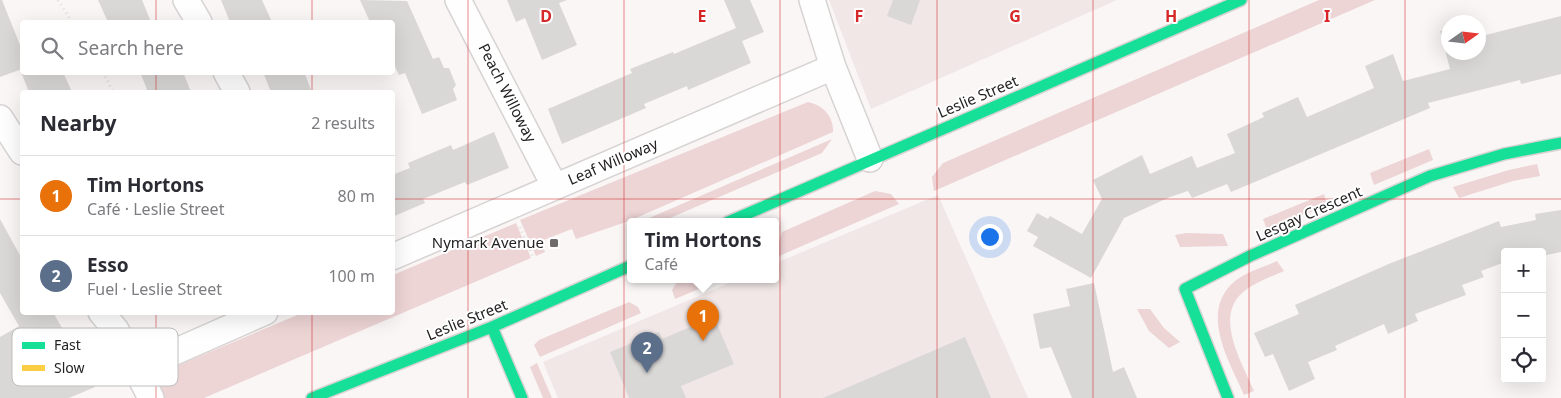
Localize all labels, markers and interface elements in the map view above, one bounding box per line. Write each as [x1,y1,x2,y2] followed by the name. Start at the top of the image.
[540,5,552,27] text: D
[698,5,707,27] text: E
[855,5,863,27] text: F
[1009,5,1021,27] text: G
[1165,5,1177,27] text: H
[1324,5,1330,27] text: I
[1441,15,1486,60] north arrow
[20,20,395,75] search box
[38,34,66,62] icon: search
[78,35,184,61] text: Search here
[474,40,542,146] street label: Peach Willoway
[934,70,1021,122] street label: Leslie Street
[40,109,116,137] text: Nearby
[311,112,375,134] text: 2 results
[565,133,661,189] street label: Leaf Willoway
[87,172,204,198] text: Tim Hortons
[1252,181,1365,245] street label: Lesgay Crescent
[51,185,61,207] text: 1
[338,185,375,207] text: 80 m
[87,198,224,220] text: Café · Leslie Street
[627,218,779,283] popup
[977,224,1003,250] your location
[644,227,762,253] text: Tim Hortons
[432,232,544,252] place label: Nymark Avenue
[548,237,560,249] marker: Nymark Avenue
[1501,248,1546,383] map controls
[1501,248,1546,293] button: +
[87,252,129,278] text: Esso
[644,253,678,275] text: Café
[51,265,61,287] text: 2
[328,265,375,287] text: 100 m
[87,278,222,300] text: Fuel · Leslie Street
[1501,293,1546,338] button: −
[423,294,511,344] street label: Leslie Street
[687,300,719,341] pin: 1
[12,328,178,386] legend
[631,332,663,373] pin: 2
[54,335,81,354] text: Fast
[1501,338,1546,383] button: locate
[54,358,85,377] text: Slow

